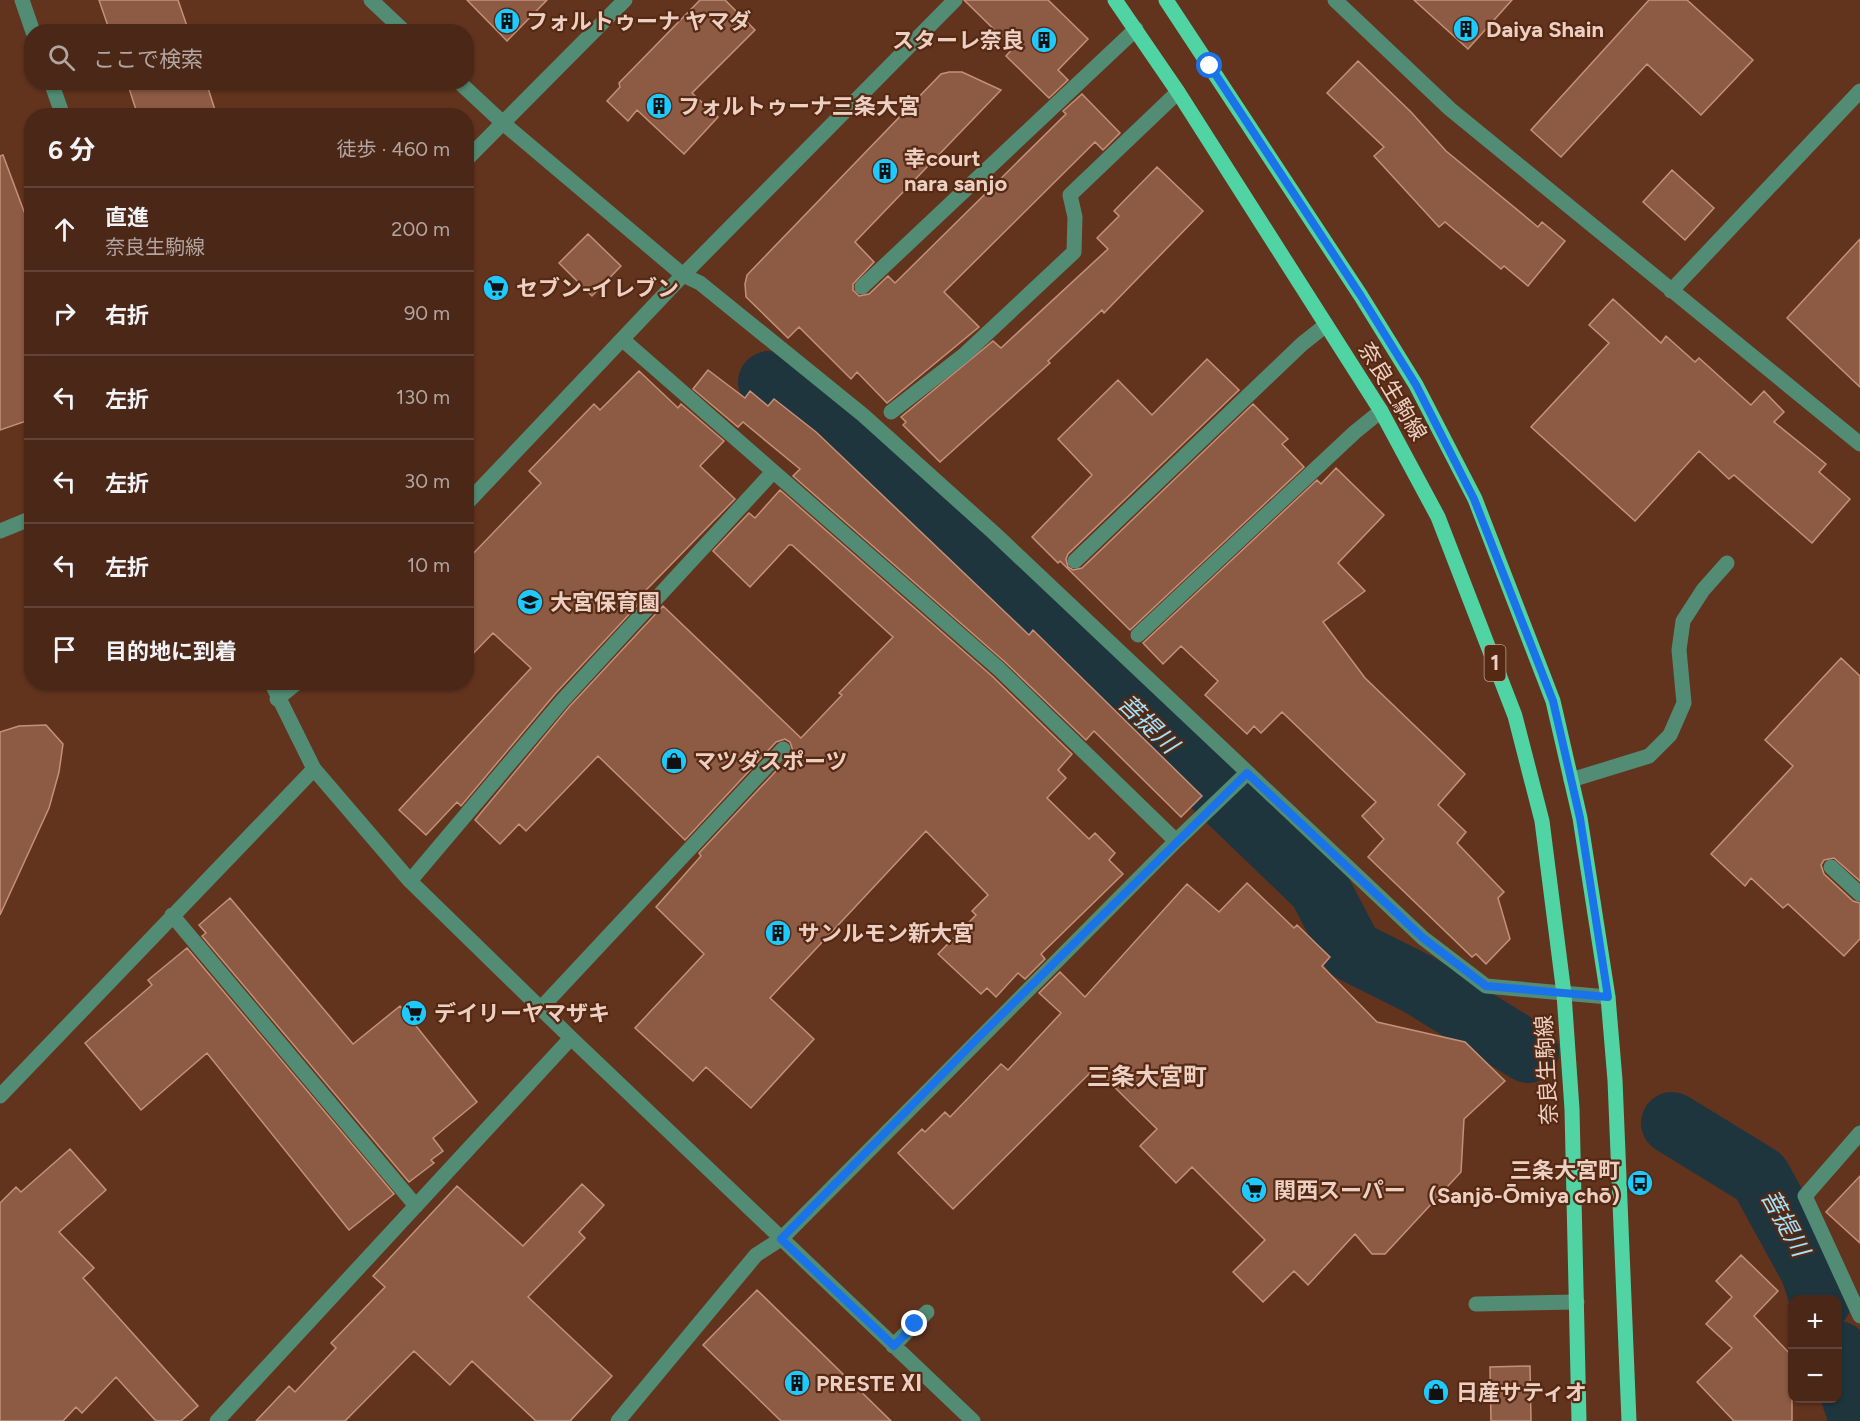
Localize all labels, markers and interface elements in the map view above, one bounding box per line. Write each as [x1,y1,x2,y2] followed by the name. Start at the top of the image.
[492,6,522,36] building icon: フォルトゥーナ ヤマダ
[526,8,751,35] place label: フォルトゥーナ ヤマダ
[1451,14,1481,44] building icon: Daiya Shain
[1486,16,1604,43] place label: Daiya Shain
[24,24,474,90] search box
[1029,25,1059,55] building icon: スターレ奈良
[892,27,1024,54] place label: スターレ奈良
[45,41,78,74] icon: search
[93,46,203,73] text: ここで検索
[1196,52,1222,78] route start
[644,91,674,121] building icon: フォルトゥーナ三条大宮
[678,93,920,120] place label: フォルトゥーナ三条大宮
[48,134,95,166] text: 6 分
[337,137,450,161] text: 徒歩 · 460 m
[904,145,1007,197] place label: 幸court nara sanjo
[870,156,900,186] building icon: 幸court nara sanjo
[105,204,149,231] text: 直進
[48,213,81,246] icon: ahead
[391,217,450,241] text: 200 m
[105,235,205,259] text: 奈良生駒線
[481,273,511,303] supermarket icon: セブン-イレブン
[516,275,679,302] place label: セブン-イレブン
[48,297,81,330] icon: right
[404,301,450,325] text: 90 m
[105,302,149,329] text: 右折
[1353,337,1432,445] street label: 奈良生駒線
[48,381,81,414] icon: left
[396,385,450,409] text: 130 m
[105,386,149,413] text: 左折
[48,465,81,498] icon: left
[404,469,450,493] text: 30 m
[105,470,149,497] text: 左折
[48,549,81,582] icon: left
[407,553,450,577] text: 10 m
[105,554,149,581] text: 左折
[515,587,545,617] school or university icon: 大宮保育園
[550,589,660,616] place label: 大宮保育園
[48,633,81,666] icon: arrive
[105,638,237,665] text: 目的地に到着
[1484,645,1506,681] road number: 1
[1112,688,1186,761] water label: 菩提川
[659,746,689,776] shop icon: マツダスポーツ
[694,748,848,775] place label: マツダスポーツ
[763,918,793,948] building icon: サンルモン新大宮
[798,920,974,947] place label: サンルモン新大宮
[399,998,429,1028] supermarket icon: デイリーヤマザキ
[434,1000,610,1027] place label: デイリーヤマザキ
[1530,1014,1563,1126] street label: 奈良生駒線
[1087,1062,1207,1091] district label: 三条大宮町
[1429,1157,1620,1209] place label: 三条大宮町 (Sanjō-Ōmiya chō)
[1625,1168,1655,1198] bus stop icon: 三条大宮町 (Sanjō-Ōmiya chō)
[1239,1175,1269,1205] supermarket icon: 関西スーパー
[1274,1177,1406,1204] place label: 関西スーパー
[1755,1184,1817,1264] water label: 菩提川
[1788,1295,1842,1403] map controls
[1788,1295,1842,1349] button: +
[901,1310,927,1336] route end
[1788,1349,1842,1403] button: −
[782,1368,812,1398] building icon: PRESTE Ⅺ
[816,1370,923,1397] place label: PRESTE Ⅺ
[1421,1377,1451,1407] shop icon: 日産サティオ
[1456,1379,1587,1406] place label: 日産サティオ

